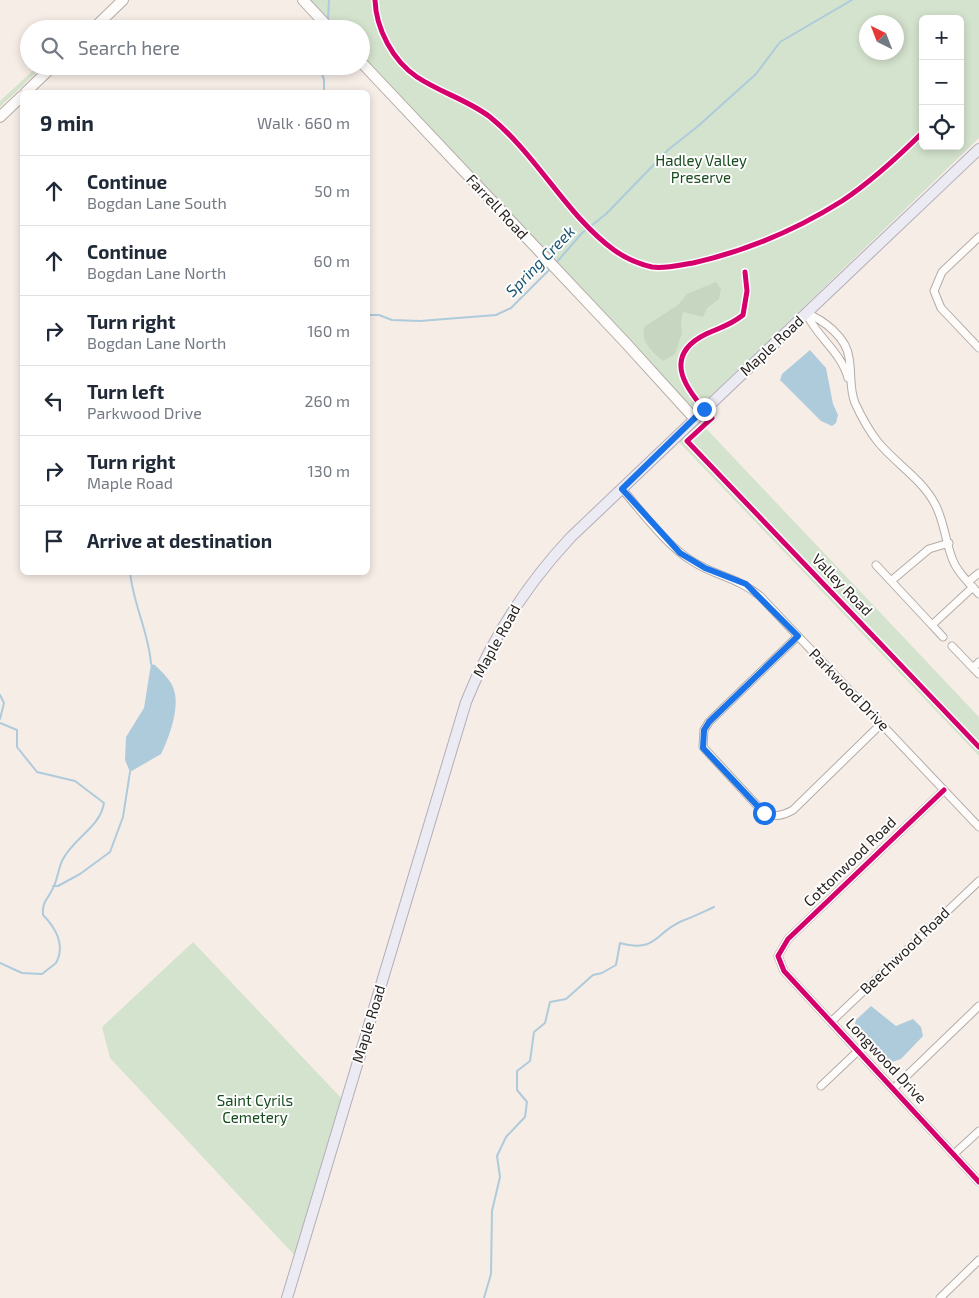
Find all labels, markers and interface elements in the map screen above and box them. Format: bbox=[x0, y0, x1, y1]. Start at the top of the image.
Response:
north arrow bbox=[859, 15, 904, 60]
map controls bbox=[919, 15, 964, 150]
button: + bbox=[919, 15, 964, 60]
search box bbox=[20, 20, 370, 75]
icon: search bbox=[38, 34, 66, 62]
text: Search here bbox=[78, 36, 180, 59]
button: − bbox=[919, 60, 964, 105]
button: locate bbox=[919, 105, 964, 150]
text: 9 min bbox=[40, 110, 94, 135]
text: Walk · 660 m bbox=[257, 113, 350, 132]
park label: Hadley Valley Preserve bbox=[655, 151, 747, 186]
text: Continue bbox=[87, 170, 167, 193]
street label: Farrell Road bbox=[463, 170, 532, 243]
icon: ahead bbox=[40, 177, 68, 205]
text: 50 m bbox=[314, 181, 350, 200]
text: Bogdan Lane South bbox=[87, 193, 227, 212]
water label: Spring Creek bbox=[501, 221, 578, 300]
text: Continue bbox=[87, 240, 167, 263]
icon: ahead bbox=[40, 247, 68, 275]
text: 60 m bbox=[314, 251, 350, 270]
text: Bogdan Lane North bbox=[87, 263, 226, 282]
text: Turn right bbox=[87, 310, 175, 333]
street label: Maple Road bbox=[736, 311, 807, 379]
icon: right bbox=[40, 317, 68, 345]
text: 160 m bbox=[307, 321, 350, 340]
text: Bogdan Lane North bbox=[87, 333, 226, 352]
text: Turn left bbox=[87, 380, 164, 403]
icon: left bbox=[40, 387, 68, 415]
text: 260 m bbox=[305, 391, 350, 410]
route end bbox=[693, 398, 716, 421]
text: Parkwood Drive bbox=[87, 403, 202, 422]
text: Turn right bbox=[87, 450, 175, 473]
icon: right bbox=[40, 457, 68, 485]
text: 130 m bbox=[308, 461, 350, 480]
text: Maple Road bbox=[87, 473, 173, 492]
icon: arrive bbox=[40, 527, 68, 555]
text: Arrive at destination bbox=[87, 529, 272, 552]
street label: Valley Road bbox=[809, 550, 877, 619]
street label: Maple Road bbox=[469, 601, 524, 680]
street label: Parkwood Drive bbox=[806, 644, 894, 734]
route start bbox=[753, 802, 776, 825]
street label: Cottonwood Road bbox=[799, 813, 899, 910]
street label: Beechwood Road bbox=[856, 903, 953, 998]
street label: Maple Road bbox=[348, 983, 388, 1065]
street label: Longwood Drive bbox=[843, 1014, 931, 1107]
park label: Saint Cyrils Cemetery bbox=[217, 1091, 293, 1126]

